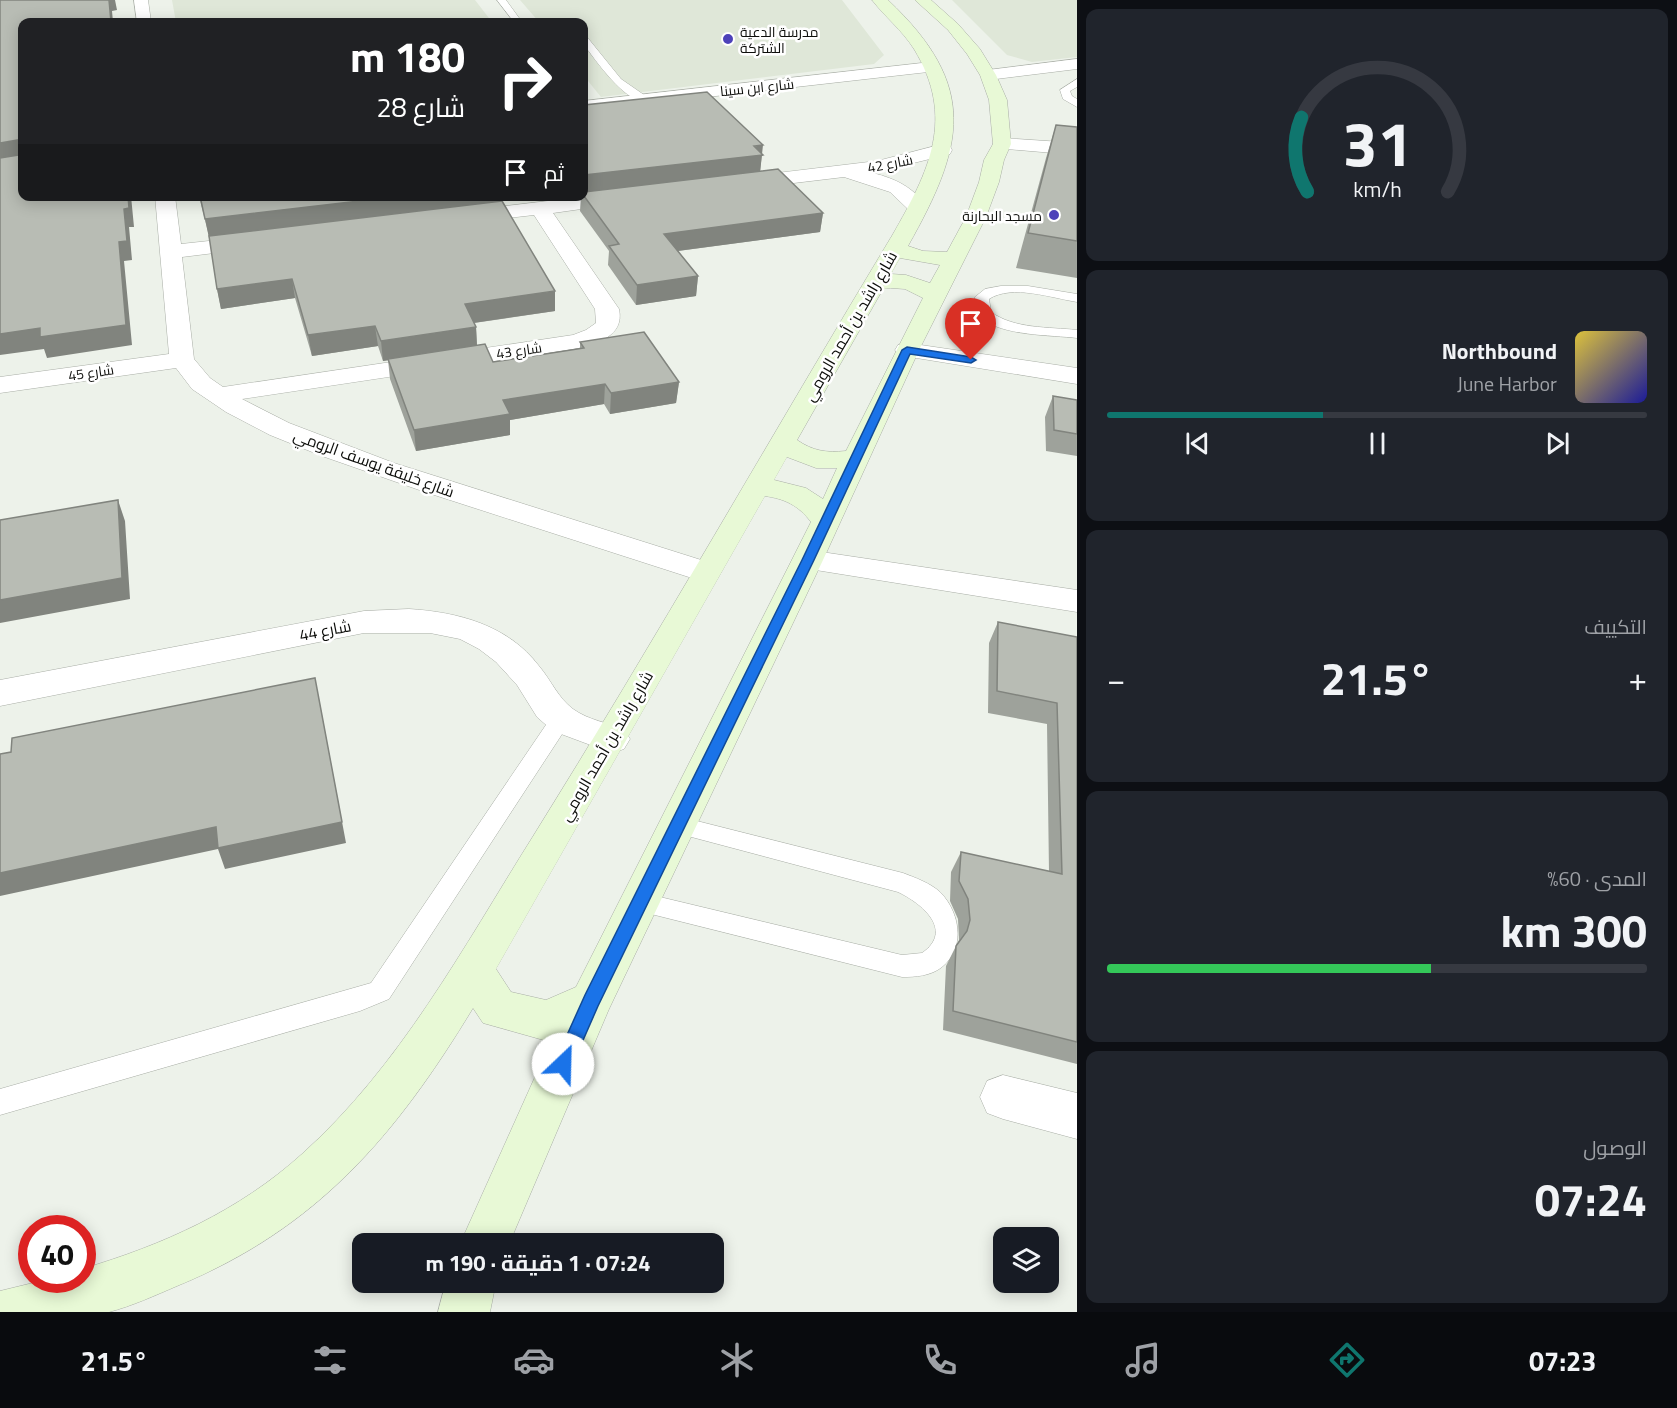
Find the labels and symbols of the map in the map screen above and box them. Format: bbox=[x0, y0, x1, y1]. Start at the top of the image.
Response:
place label: مدرسة الدعية الشتركة bbox=[740, 21, 819, 58]
marker: مدرسة الدعية الشتركة bbox=[721, 32, 735, 46]
street label: شارع ابن سينا bbox=[719, 73, 795, 101]
street label: شارع 42 bbox=[865, 148, 915, 178]
place label: مسجد البحارنة bbox=[962, 205, 1042, 226]
marker: مسجد البحارنة bbox=[1047, 208, 1061, 222]
street label: شارع راشد بن أحمد الرومي bbox=[797, 246, 905, 407]
pin bbox=[945, 298, 996, 360]
street label: شارع 43 bbox=[495, 336, 543, 364]
street label: شارع 45 bbox=[67, 358, 115, 386]
street label: شارع خليفة يوسف الرومي bbox=[289, 423, 458, 505]
street label: شارع 44 bbox=[297, 613, 353, 647]
street label: شارع راشد بن أحمد الرومي bbox=[553, 666, 661, 827]
position arrow bbox=[531, 1032, 595, 1096]
speed limit sign: 40 bbox=[18, 1215, 96, 1293]

